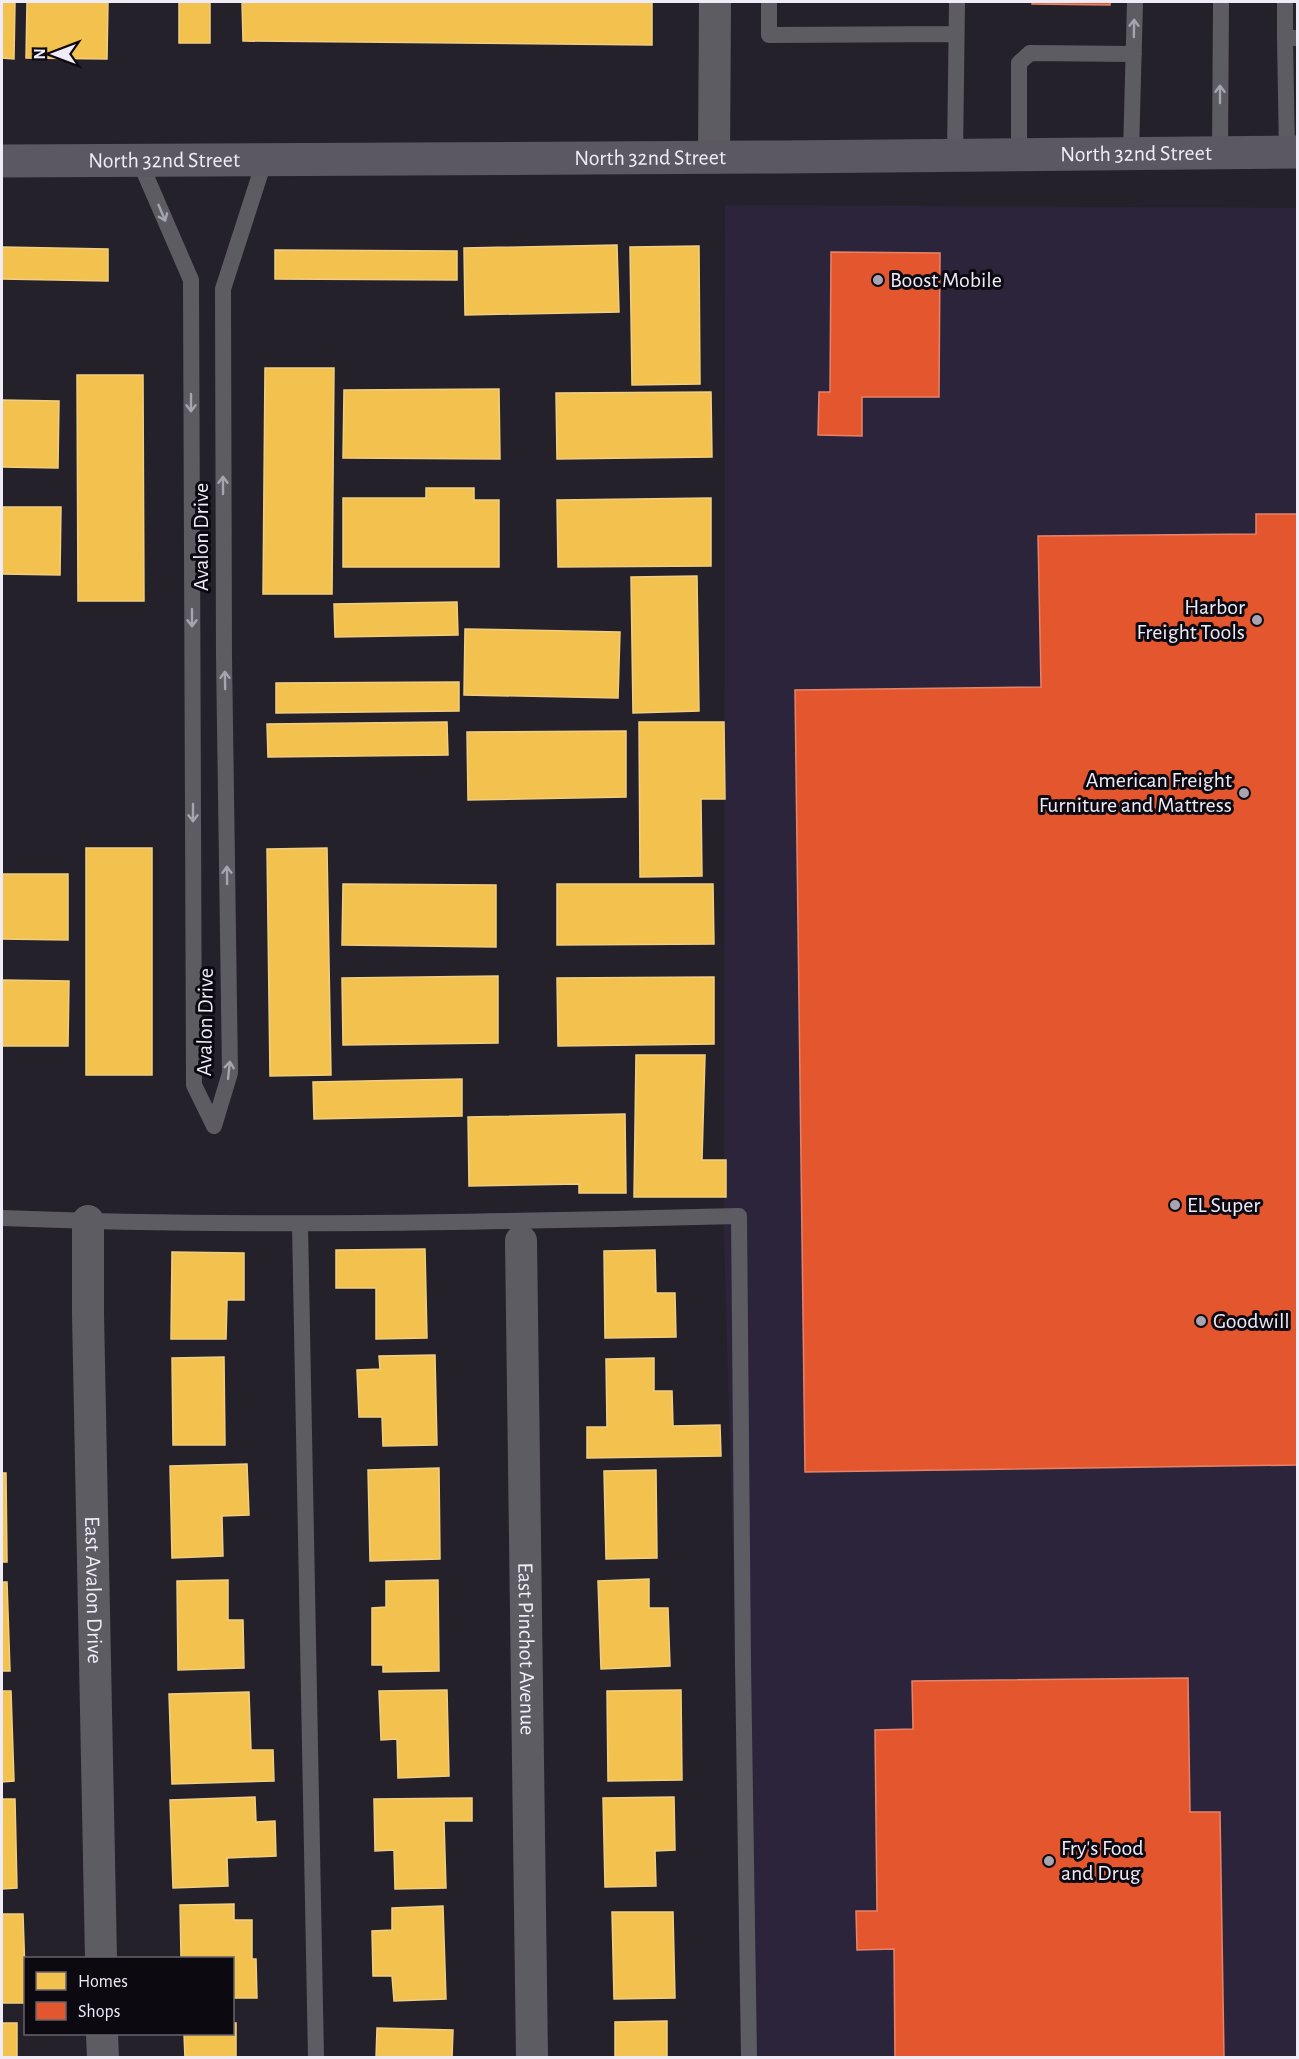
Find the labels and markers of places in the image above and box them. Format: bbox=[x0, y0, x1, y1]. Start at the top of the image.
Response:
place label: Boost Mobile bbox=[890, 269, 1002, 291]
marker: Boost Mobile bbox=[871, 273, 885, 287]
place label: Harbor Freight Tools bbox=[1136, 596, 1245, 643]
marker: Harbor Freight Tools bbox=[1250, 613, 1264, 627]
place label: American Freight Furniture and Mattress bbox=[1039, 769, 1232, 816]
marker: American Freight Furniture and Mattress bbox=[1237, 786, 1251, 800]
place label: EL Super bbox=[1187, 1194, 1260, 1216]
marker: EL Super bbox=[1168, 1198, 1182, 1212]
place label: Goodwill bbox=[1213, 1310, 1290, 1332]
marker: Goodwill bbox=[1194, 1314, 1208, 1328]
place label: Fry's Food and Drug bbox=[1061, 1837, 1144, 1884]
marker: Fry's Food and Drug bbox=[1042, 1854, 1056, 1868]

